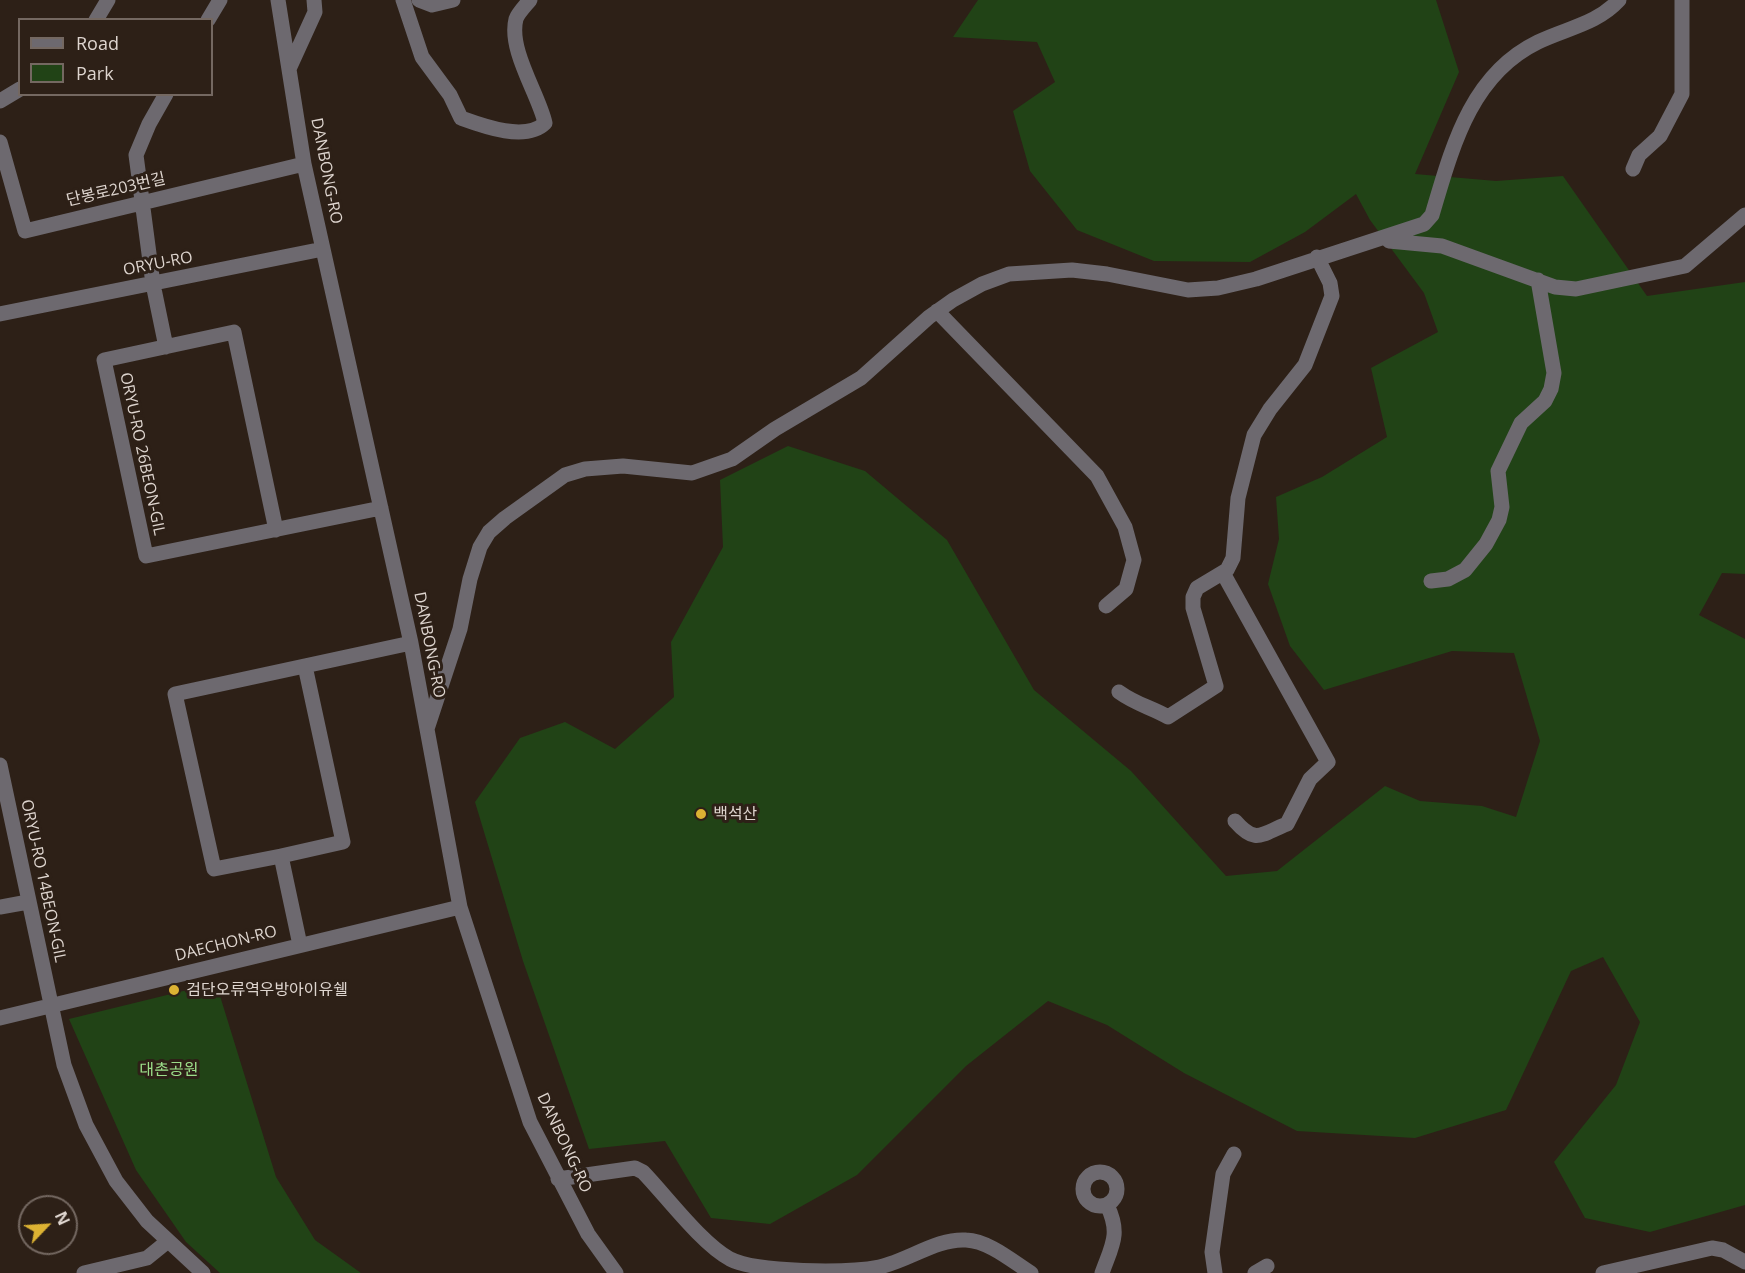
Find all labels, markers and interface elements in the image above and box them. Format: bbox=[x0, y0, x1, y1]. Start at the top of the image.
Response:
legend bbox=[18, 18, 213, 96]
text: Road bbox=[76, 31, 119, 55]
text: Park bbox=[76, 61, 114, 85]
street label: DANBONG-RO bbox=[306, 116, 346, 226]
street label: 단봉로203번길 bbox=[65, 169, 167, 211]
street label: ORYU-RO bbox=[122, 248, 194, 280]
street label: ORYU-RO 26BEON-GIL bbox=[115, 371, 169, 537]
street label: DANBONG-RO bbox=[409, 590, 449, 700]
street label: ORYU-RO 14BEON-GIL bbox=[16, 798, 70, 964]
place label: 백석산 bbox=[713, 804, 757, 824]
marker: 백석산 bbox=[694, 807, 708, 821]
street label: DAECHON-RO bbox=[173, 922, 279, 966]
place label: 검단오류역우방아이유쉘 bbox=[186, 980, 348, 1000]
marker: 검단오류역우방아이유쉘 bbox=[167, 983, 181, 997]
park label: 대촌공원 bbox=[140, 1060, 198, 1080]
street label: DANBONG-RO bbox=[533, 1090, 595, 1196]
north arrow bbox=[18, 1195, 78, 1255]
text: N bbox=[50, 1208, 75, 1229]

